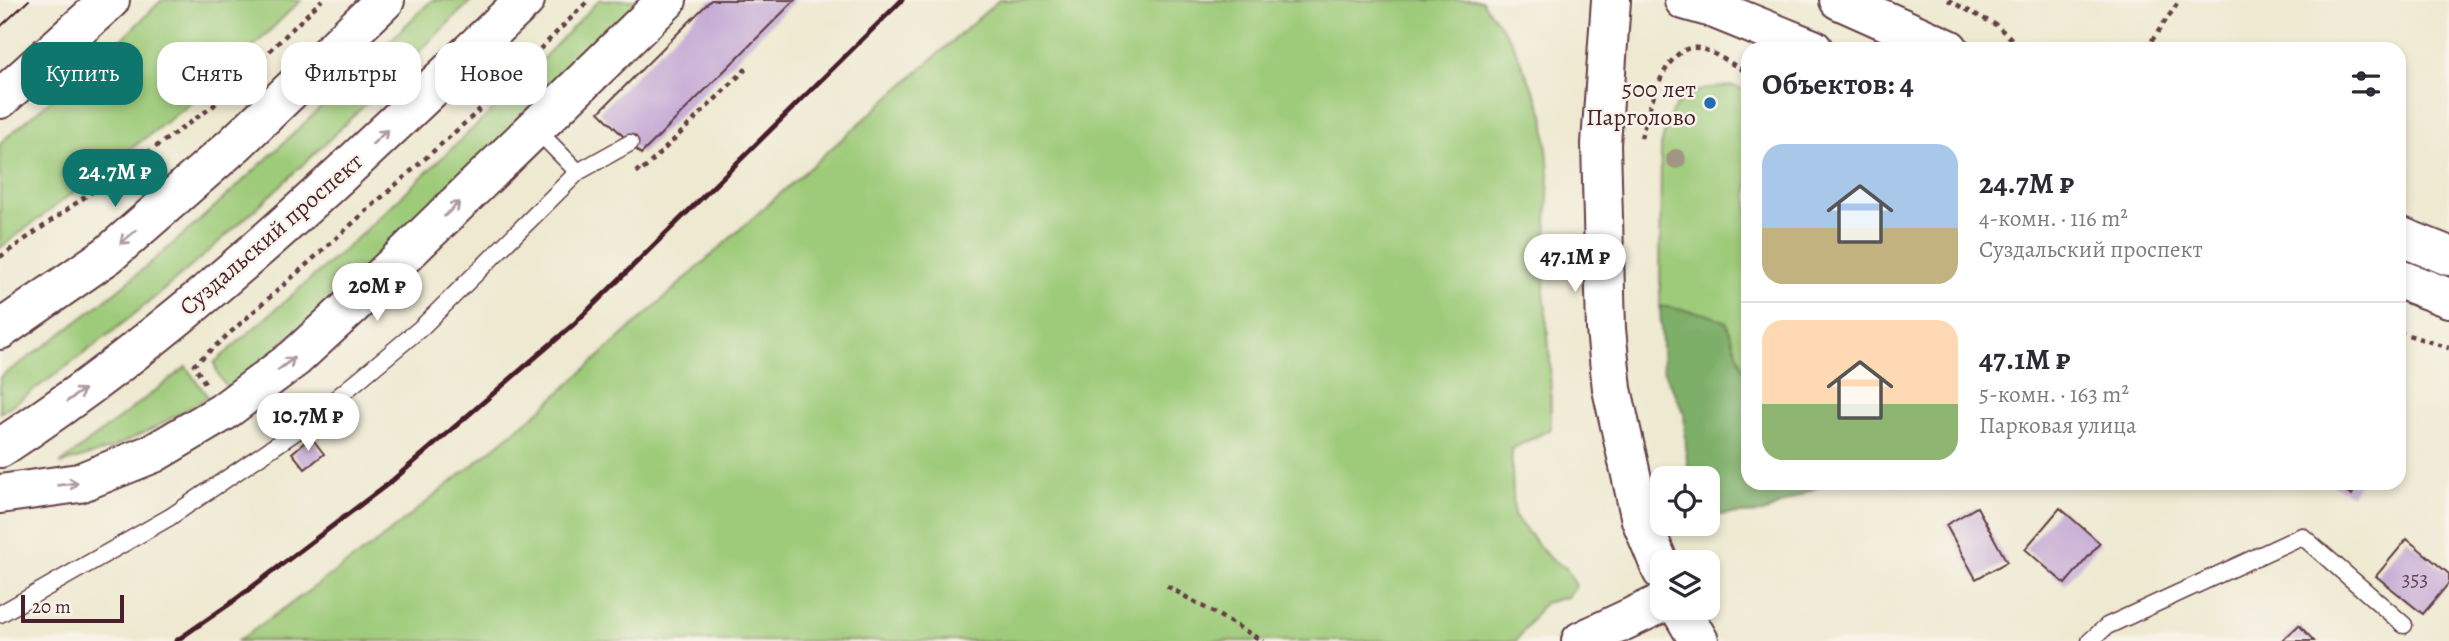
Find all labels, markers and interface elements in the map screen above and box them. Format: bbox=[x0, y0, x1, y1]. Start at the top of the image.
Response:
chip: Купить bbox=[21, 42, 143, 105]
chip: Снять bbox=[157, 42, 267, 105]
chip: Фильтры bbox=[281, 42, 421, 105]
chip: Новое bbox=[435, 42, 547, 105]
text: Объектов: 4 bbox=[1762, 64, 1914, 104]
icon: filters bbox=[2347, 65, 2385, 103]
place label: 500 лет Парголово bbox=[1586, 73, 1696, 133]
marker: 500 лет Парголово bbox=[1702, 95, 1718, 111]
one-way arrow bbox=[371, 129, 388, 146]
street label: Суздальский проспект bbox=[172, 145, 370, 323]
pin: 24.7M ₽ bbox=[50, 150, 180, 209]
text: 24.7M ₽ bbox=[78, 156, 152, 187]
text: 24.7M ₽ bbox=[1979, 163, 2074, 203]
icon: home bbox=[1818, 172, 1902, 256]
one-way arrow bbox=[443, 200, 460, 217]
text: 4-комн. · 116 m² bbox=[1979, 203, 2128, 234]
one-way arrow bbox=[119, 229, 137, 245]
pin: 47.1M ₽ bbox=[1510, 234, 1640, 294]
text: Суздальский проспект bbox=[1979, 234, 2203, 265]
text: 47.1M ₽ bbox=[1540, 241, 1610, 272]
pin: 20M ₽ bbox=[328, 264, 426, 323]
text: 20M ₽ bbox=[348, 270, 406, 301]
text: 47.1M ₽ bbox=[1979, 339, 2071, 379]
icon: home bbox=[1818, 348, 1902, 432]
one-way arrow bbox=[277, 357, 296, 372]
text: 5-комн. · 163 m² bbox=[1979, 379, 2129, 410]
one-way arrow bbox=[66, 388, 85, 403]
pin: 10.7M ₽ bbox=[243, 393, 373, 453]
text: 10.7M ₽ bbox=[273, 400, 343, 431]
text: Парковая улица bbox=[1979, 410, 2137, 441]
map controls bbox=[1650, 466, 1720, 620]
button: locate bbox=[1650, 466, 1720, 536]
one-way arrow bbox=[56, 478, 78, 491]
button: layers bbox=[1650, 550, 1720, 620]
house number: 353 bbox=[2402, 565, 2428, 593]
scale bar bbox=[21, 592, 124, 624]
text: 20 m bbox=[32, 594, 71, 620]

